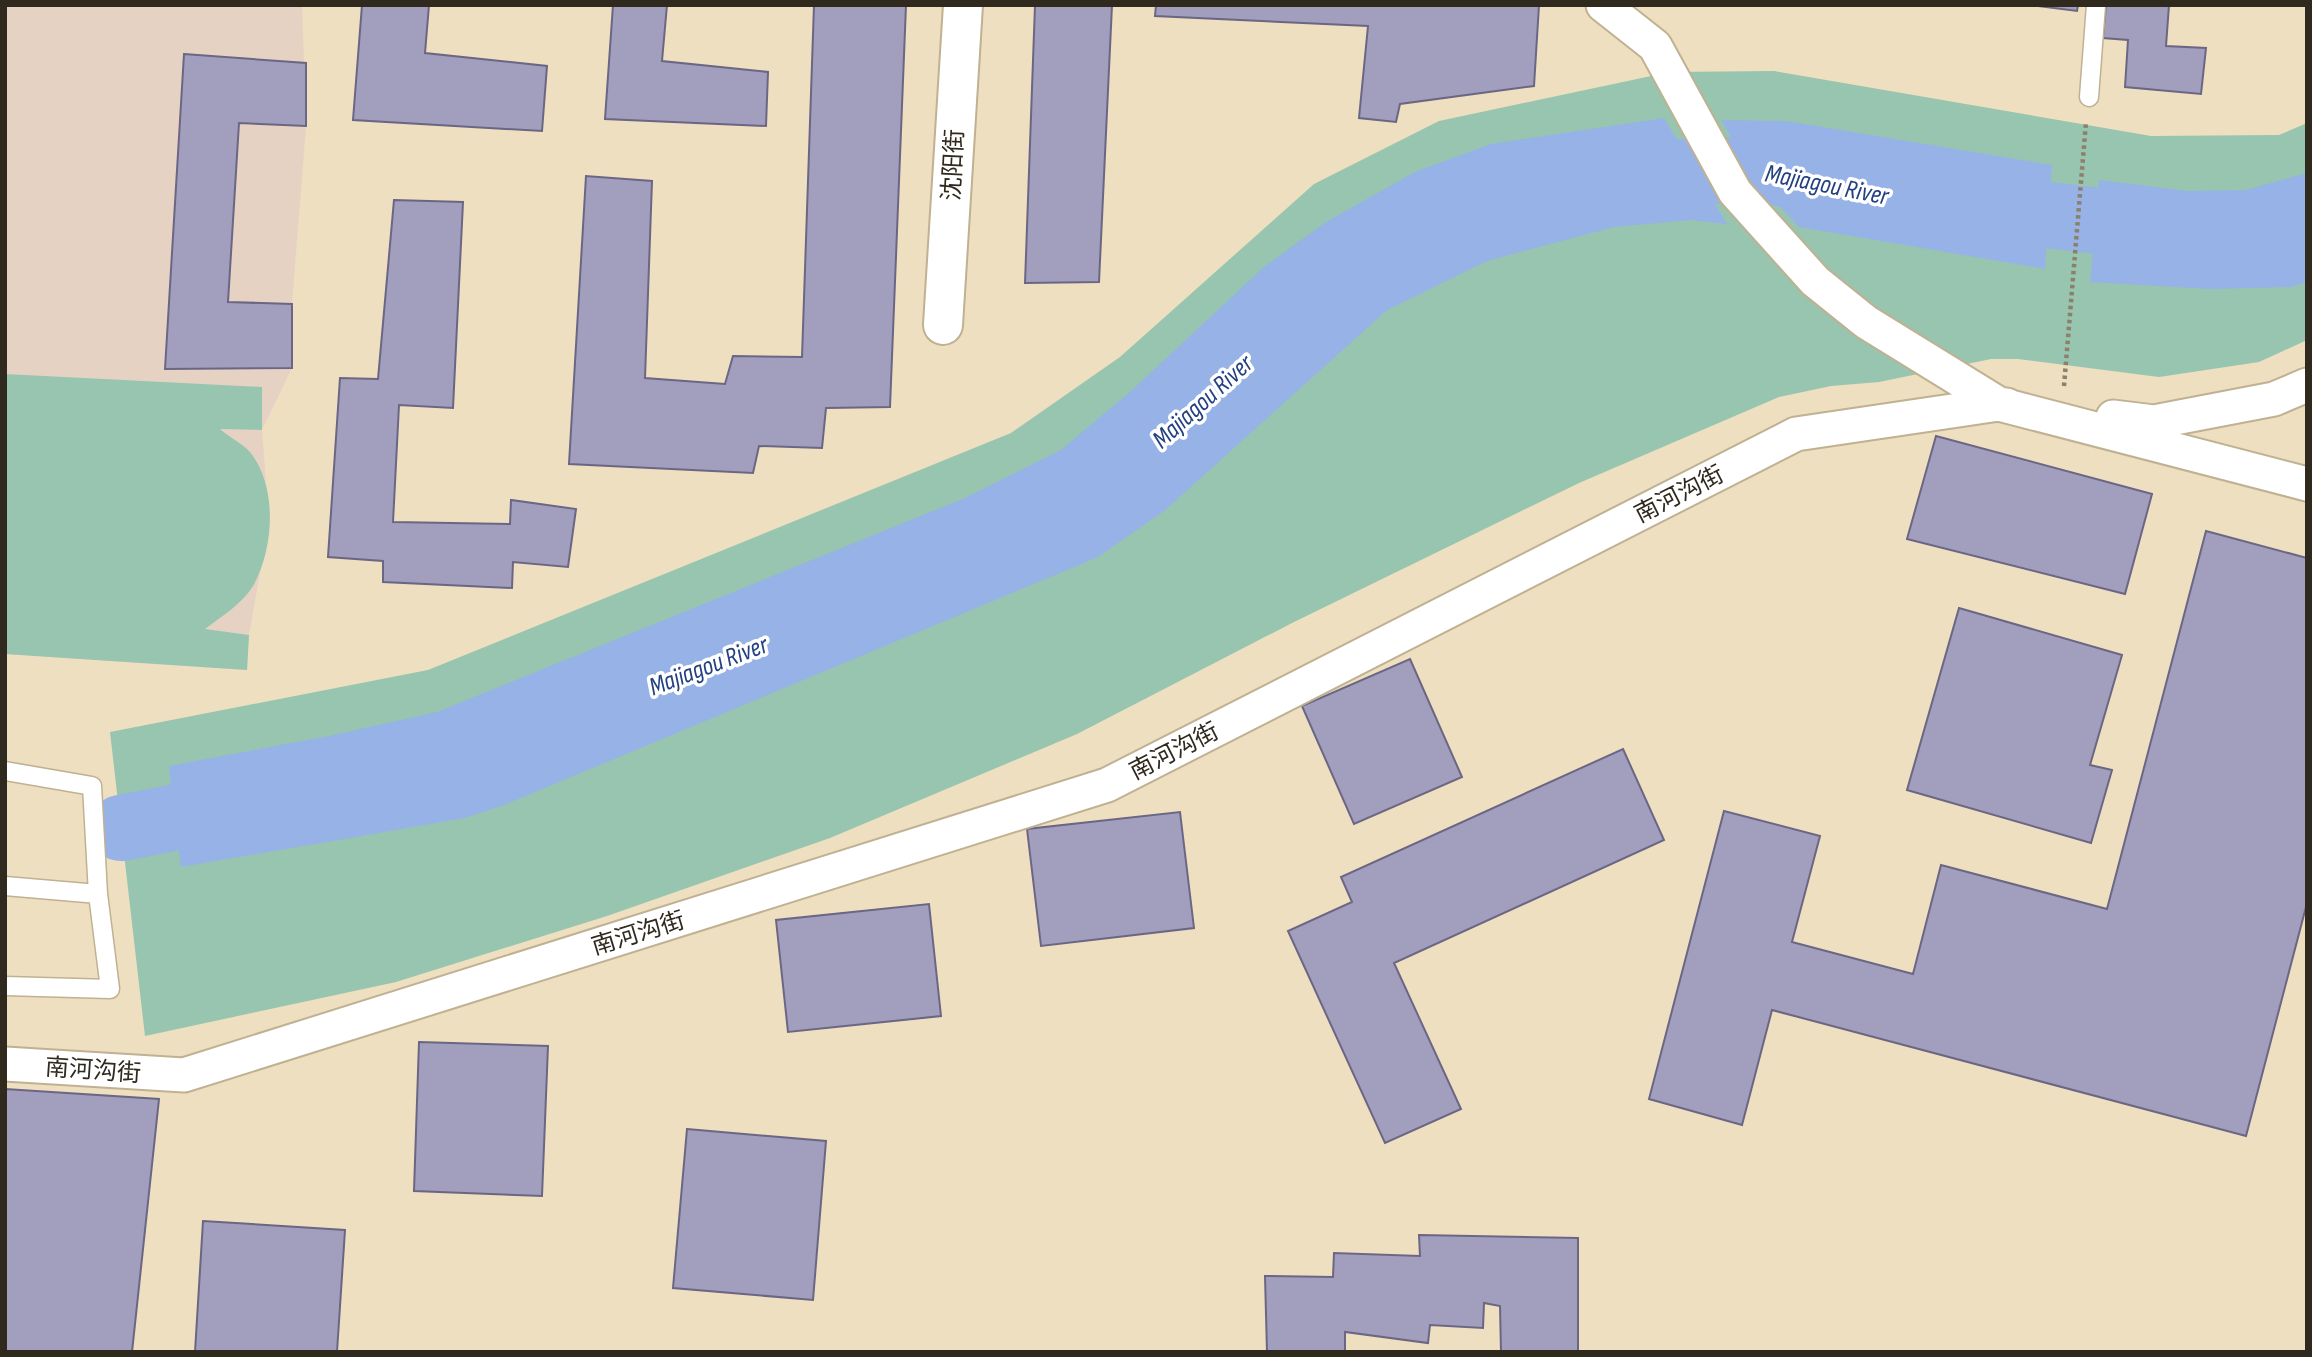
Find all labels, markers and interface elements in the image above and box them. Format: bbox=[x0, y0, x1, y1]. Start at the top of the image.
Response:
street label: 沈阳街 bbox=[937, 128, 970, 202]
water label: Majiagou River bbox=[1762, 158, 1893, 213]
water label: Majiagou River bbox=[1146, 348, 1261, 455]
street label: 南河沟街 bbox=[1630, 460, 1729, 529]
water label: Majiagou River bbox=[645, 629, 774, 703]
street label: 南河沟街 bbox=[1125, 717, 1224, 786]
street label: 南河沟街 bbox=[588, 906, 688, 961]
street label: 南河沟街 bbox=[44, 1053, 142, 1088]

